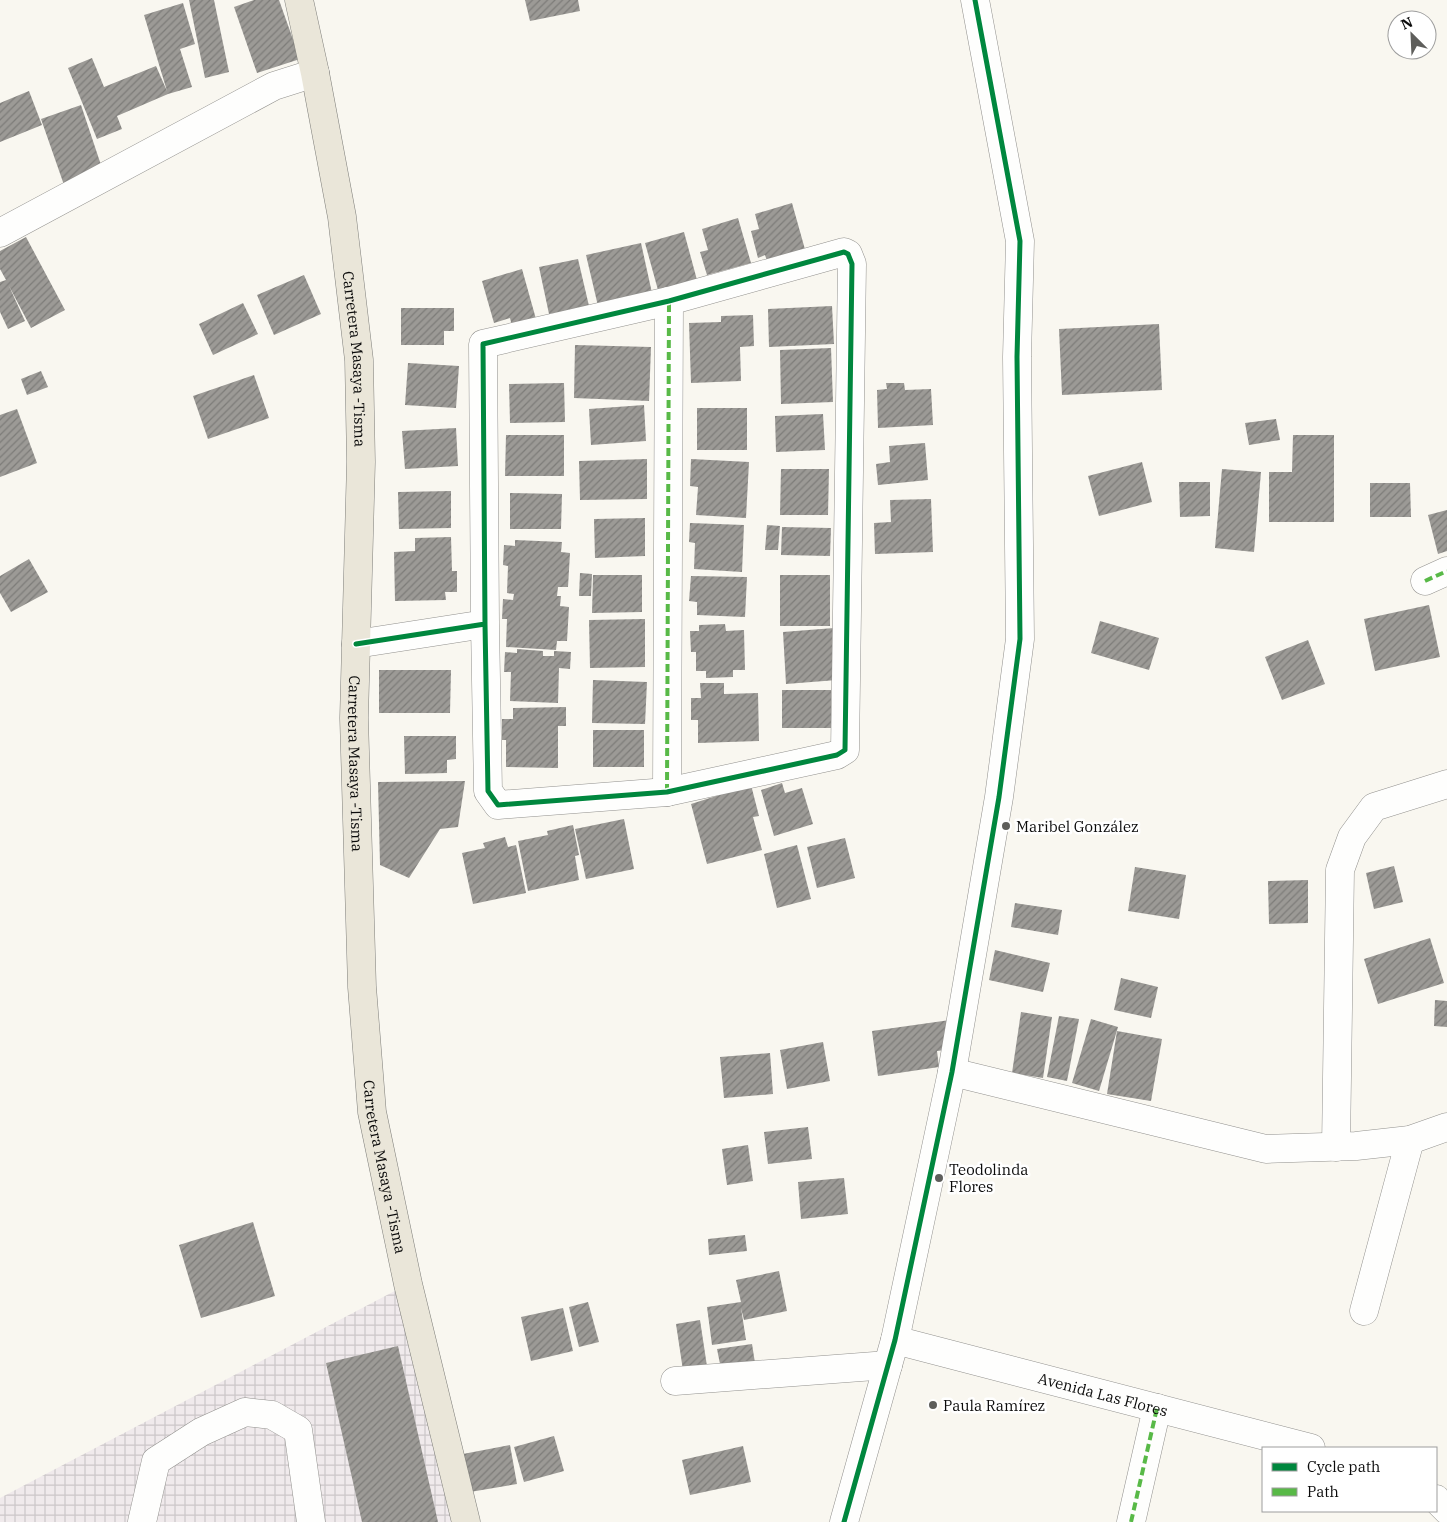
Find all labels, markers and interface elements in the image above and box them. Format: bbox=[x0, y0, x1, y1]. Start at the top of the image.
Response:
north arrow bbox=[1387, 10, 1437, 60]
text: N bbox=[1398, 13, 1415, 34]
street label: Carretera Masaya -Tisma bbox=[339, 270, 370, 447]
street label: Carretera Masaya -Tisma bbox=[344, 675, 367, 852]
place label: Maribel González bbox=[1016, 817, 1139, 836]
marker: Maribel González bbox=[1000, 820, 1012, 832]
street label: Carretera Masaya -Tisma bbox=[360, 1079, 411, 1255]
place label: Teodolinda Flores bbox=[949, 1160, 1028, 1196]
marker: Teodolinda Flores bbox=[933, 1172, 945, 1184]
street label: Avenida Las Flores bbox=[1036, 1368, 1170, 1420]
place label: Paula Ramírez bbox=[943, 1396, 1045, 1415]
marker: Paula Ramírez bbox=[927, 1399, 939, 1411]
legend bbox=[1262, 1447, 1437, 1512]
text: Cycle path bbox=[1307, 1457, 1380, 1476]
text: Path bbox=[1307, 1482, 1339, 1501]

